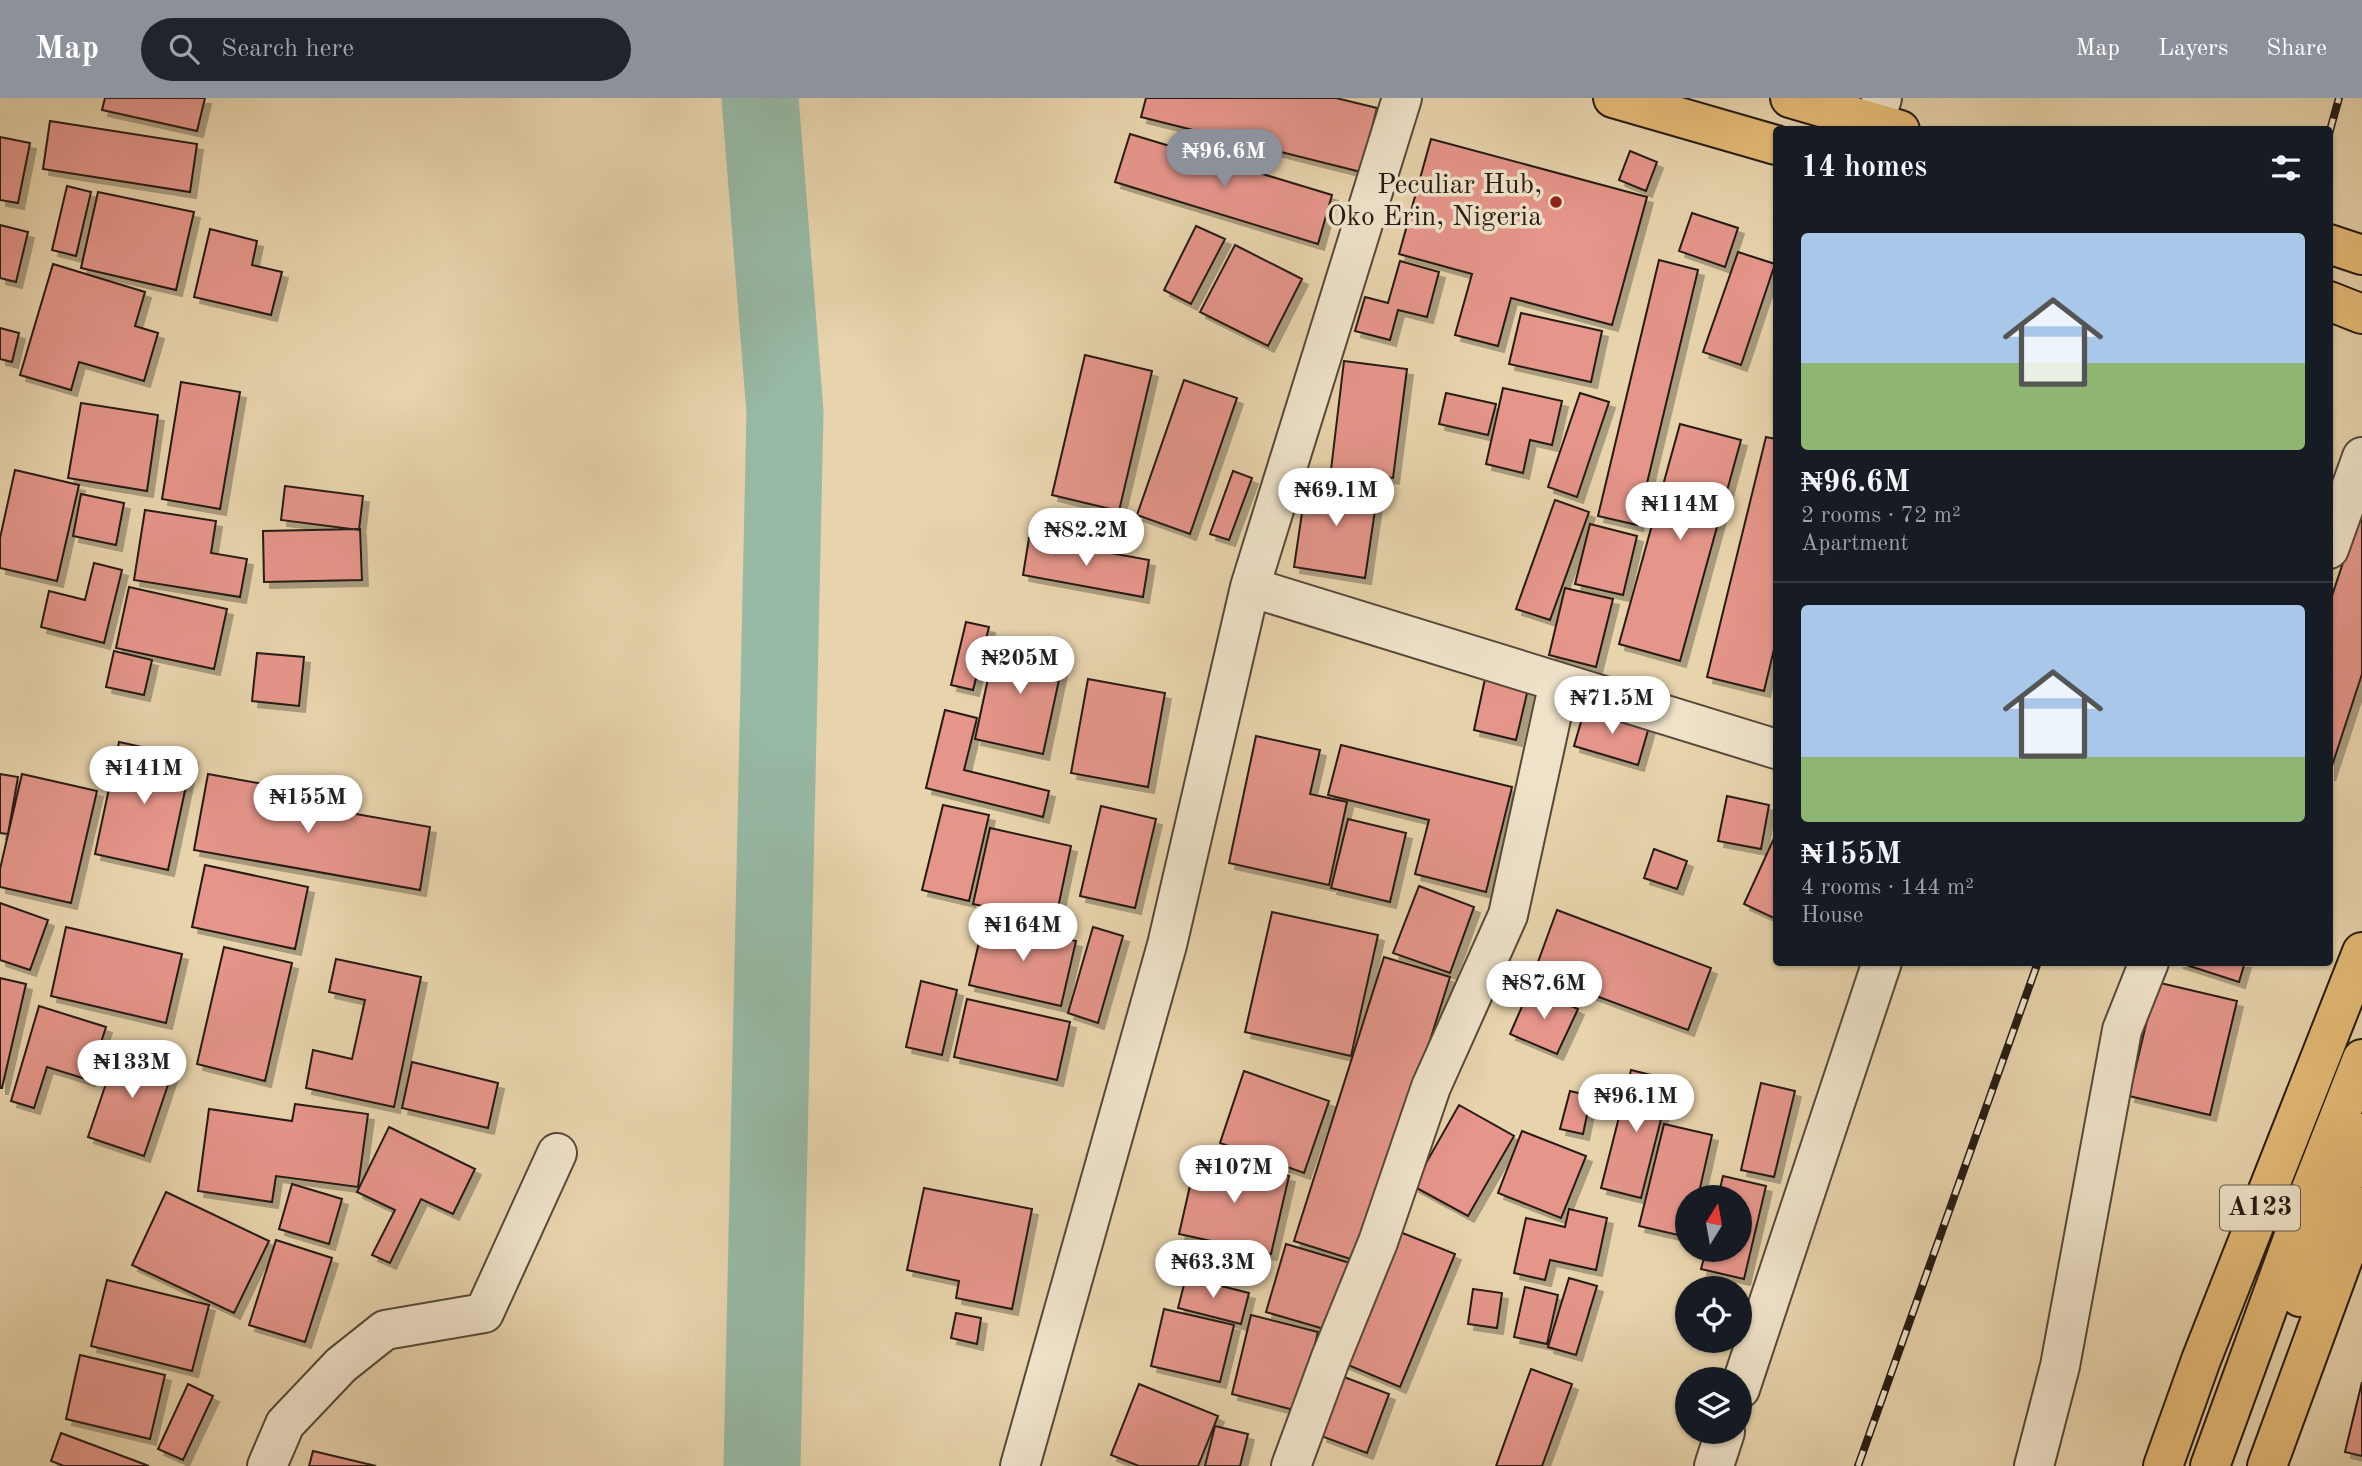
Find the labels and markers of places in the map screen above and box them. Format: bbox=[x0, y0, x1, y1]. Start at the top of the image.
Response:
pin: ₦96.6M bbox=[1167, 130, 1281, 189]
place label: Peculiar Hub, Oko Erin, Nigeria bbox=[1327, 172, 1542, 232]
marker: Peculiar Hub, Oko Erin, Nigeria bbox=[1548, 194, 1564, 210]
pin: ₦69.1M bbox=[1279, 468, 1393, 528]
pin: ₦114M bbox=[1631, 482, 1729, 542]
pin: ₦82.2M bbox=[1029, 508, 1143, 568]
pin: ₦205M bbox=[971, 636, 1069, 696]
pin: ₦71.5M bbox=[1555, 676, 1669, 736]
pin: ₦141M bbox=[95, 746, 193, 806]
pin: ₦155M bbox=[259, 776, 357, 835]
pin: ₦164M bbox=[974, 904, 1072, 963]
pin: ₦87.6M bbox=[1487, 962, 1601, 1021]
pin: ₦133M bbox=[83, 1040, 181, 1100]
pin: ₦96.1M bbox=[1579, 1074, 1693, 1134]
pin: ₦107M bbox=[1185, 1146, 1283, 1205]
pin: ₦63.3M bbox=[1156, 1240, 1270, 1300]

